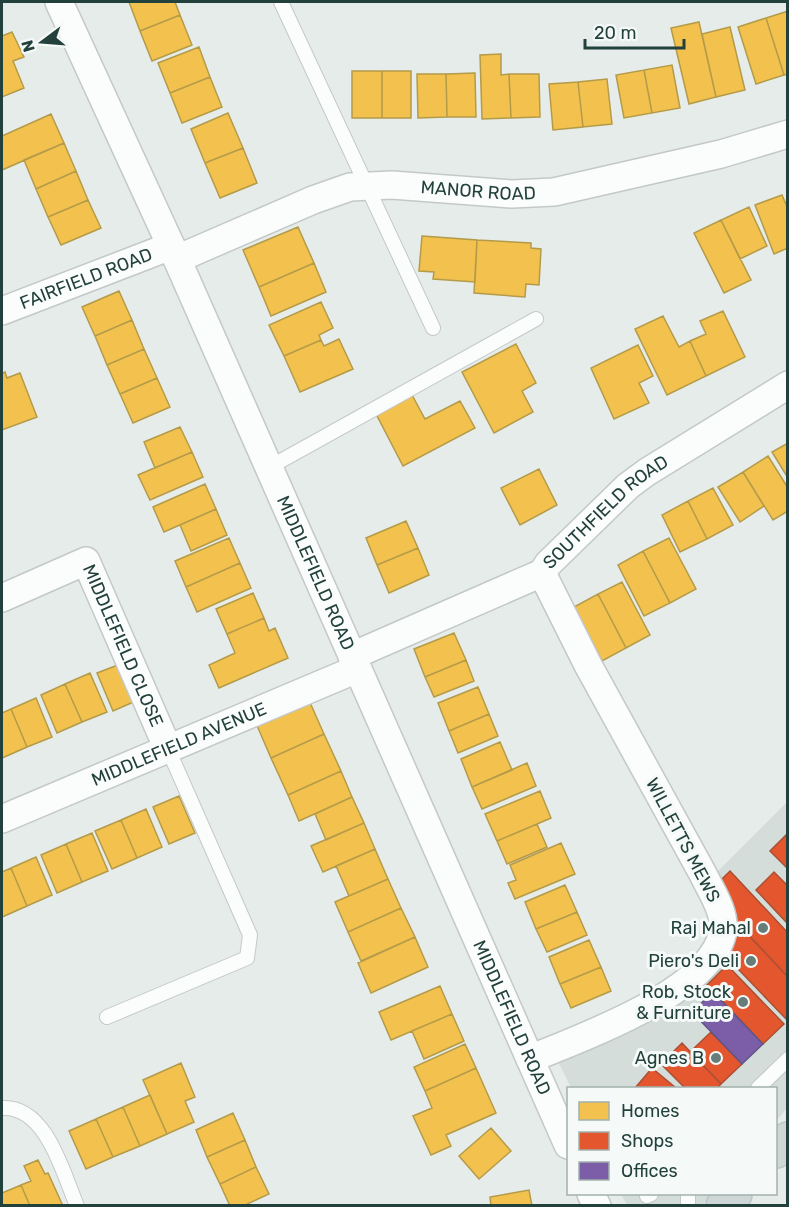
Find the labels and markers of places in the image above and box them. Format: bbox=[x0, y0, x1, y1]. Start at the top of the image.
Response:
place label: Raj Mahal bbox=[671, 917, 751, 939]
marker: Raj Mahal bbox=[756, 921, 770, 935]
place label: Piero's Deli bbox=[648, 950, 739, 972]
marker: Piero's Deli bbox=[744, 954, 758, 968]
place label: Rob, Stock & Furniture bbox=[636, 981, 732, 1024]
marker: Rob, Stock & Furniture bbox=[736, 995, 750, 1009]
place label: Agnes B bbox=[635, 1047, 704, 1069]
marker: Agnes B bbox=[709, 1051, 723, 1065]

